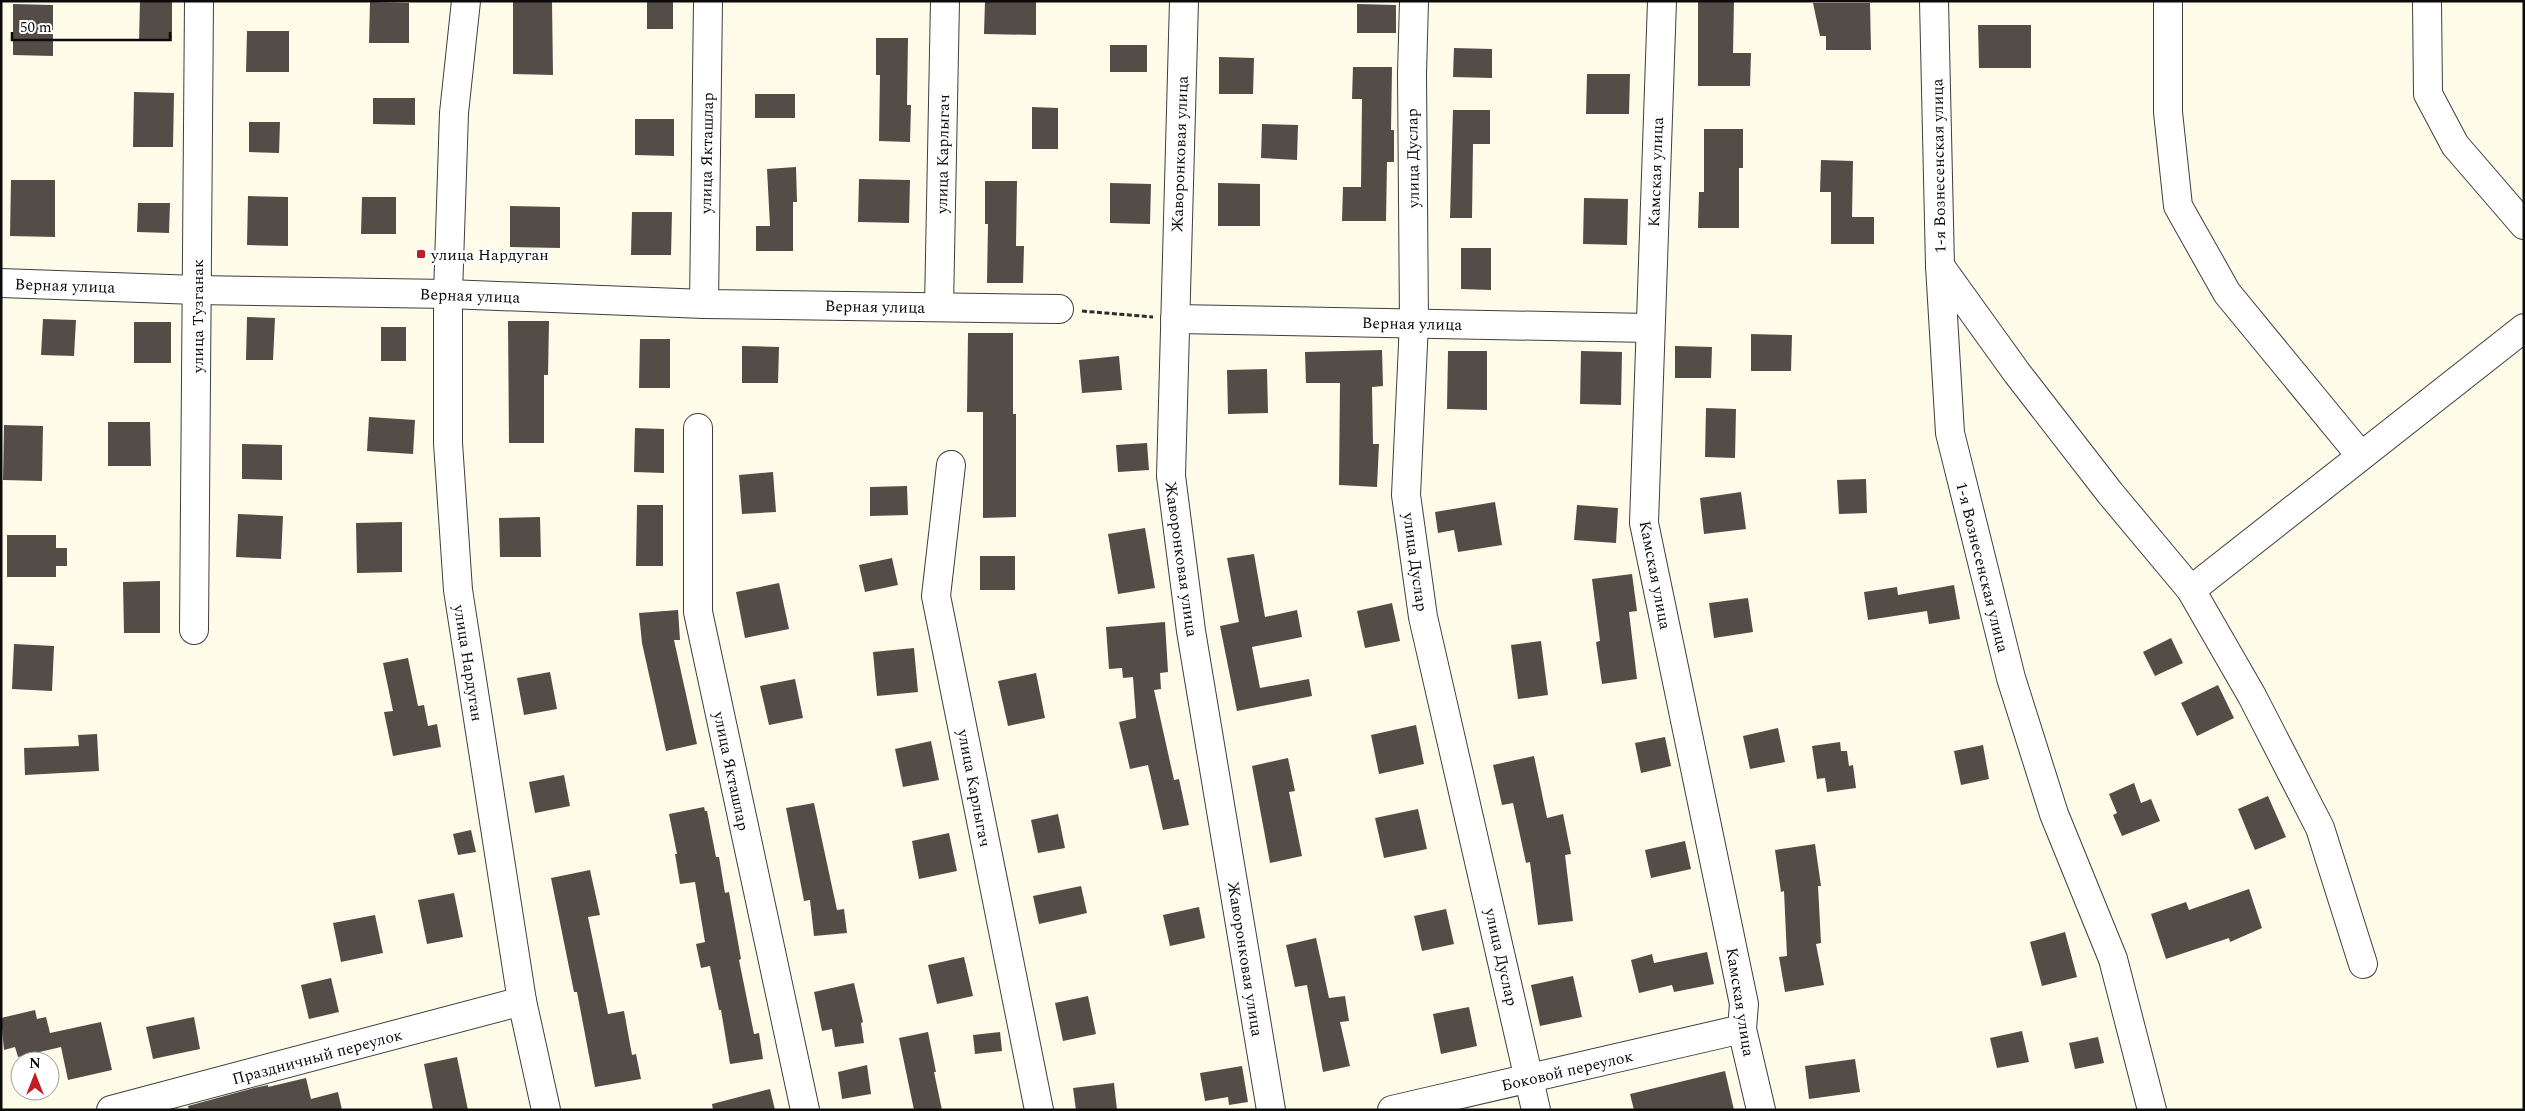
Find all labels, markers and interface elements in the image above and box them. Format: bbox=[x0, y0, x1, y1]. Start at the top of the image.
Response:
scale bar bbox=[12, 10, 170, 42]
text: 50 m bbox=[20, 16, 52, 39]
street label: Жаворонковая улица bbox=[1165, 75, 1195, 233]
street label: 1-я Вознесенская улица bbox=[1925, 78, 1953, 254]
street label: улица Якташлар bbox=[694, 92, 720, 215]
street label: улица Карлыгач bbox=[930, 94, 956, 215]
street label: улица Дуслар bbox=[1400, 108, 1426, 209]
street label: Камская улица bbox=[1642, 116, 1670, 227]
place label: улица Нардуган bbox=[430, 243, 549, 267]
marker: улица Нардуган bbox=[415, 248, 427, 260]
street label: улица Тузганак bbox=[186, 259, 210, 374]
street label: Верная улица bbox=[14, 272, 116, 300]
street label: Верная улица bbox=[419, 282, 521, 310]
street label: Верная улица bbox=[825, 294, 926, 320]
street label: Верная улица bbox=[1362, 311, 1463, 337]
street label: 1-я Вознесенская улица bbox=[1949, 479, 2015, 655]
street label: Жаворонковая улица bbox=[1158, 480, 1204, 639]
street label: улица Дуслар bbox=[1396, 510, 1434, 613]
street label: Камская улица bbox=[1633, 519, 1677, 632]
street label: улица Нардуган bbox=[447, 602, 489, 723]
street label: улица Якташлар bbox=[706, 708, 755, 833]
street label: улица Карлыгач bbox=[951, 726, 997, 849]
street label: Жаворонковая улица bbox=[1221, 880, 1269, 1039]
street label: улица Дуслар bbox=[1478, 905, 1524, 1008]
street label: Камская улица bbox=[1720, 946, 1761, 1059]
street label: Праздничный переулок bbox=[229, 1023, 405, 1091]
street label: Боковой переулок bbox=[1499, 1044, 1636, 1098]
north arrow bbox=[10, 1051, 60, 1101]
text: N bbox=[29, 1053, 41, 1074]

